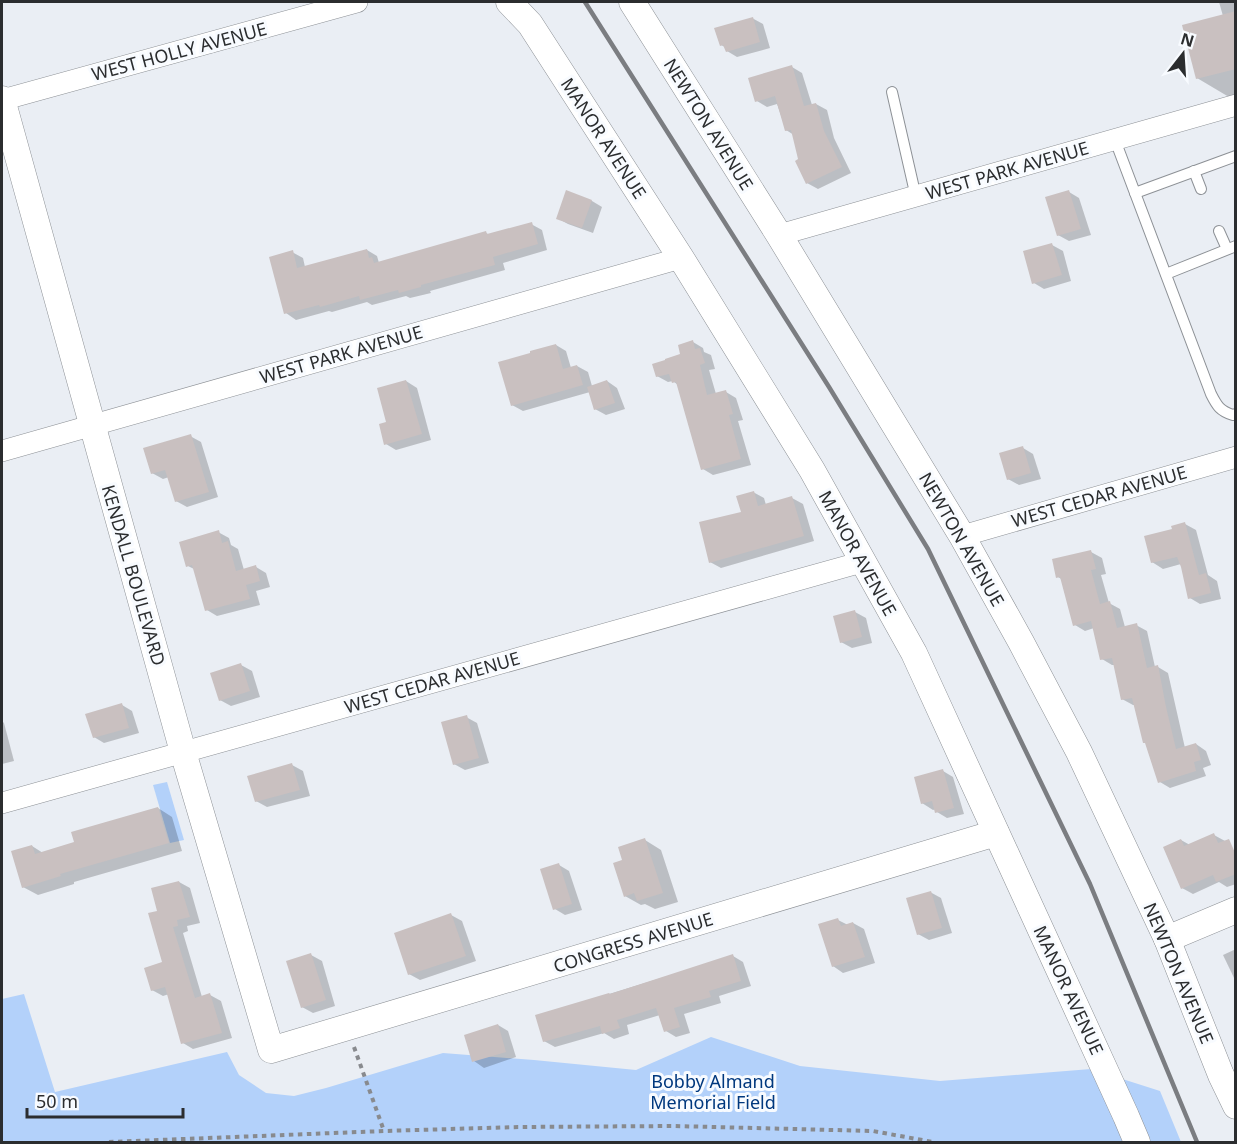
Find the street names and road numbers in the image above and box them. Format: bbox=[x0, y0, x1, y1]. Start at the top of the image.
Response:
street label: WEST HOLLY AVENUE bbox=[89, 16, 269, 86]
street label: NEWTON AVENUE bbox=[659, 54, 759, 194]
street label: MANOR AVENUE bbox=[556, 73, 652, 203]
street label: WEST PARK AVENUE bbox=[923, 135, 1091, 205]
street label: WEST PARK AVENUE bbox=[257, 319, 425, 389]
street label: WEST CEDAR AVENUE bbox=[1009, 459, 1189, 533]
street label: NEWTON AVENUE bbox=[914, 468, 1010, 610]
street label: KENDALL BOULEVARD bbox=[97, 482, 171, 668]
street label: MANOR AVENUE bbox=[814, 486, 902, 620]
street label: WEST CEDAR AVENUE bbox=[342, 645, 522, 719]
street label: NEWTON AVENUE bbox=[1138, 899, 1220, 1047]
street label: CONGRESS AVENUE bbox=[550, 906, 716, 978]
street label: MANOR AVENUE bbox=[1029, 922, 1109, 1058]

